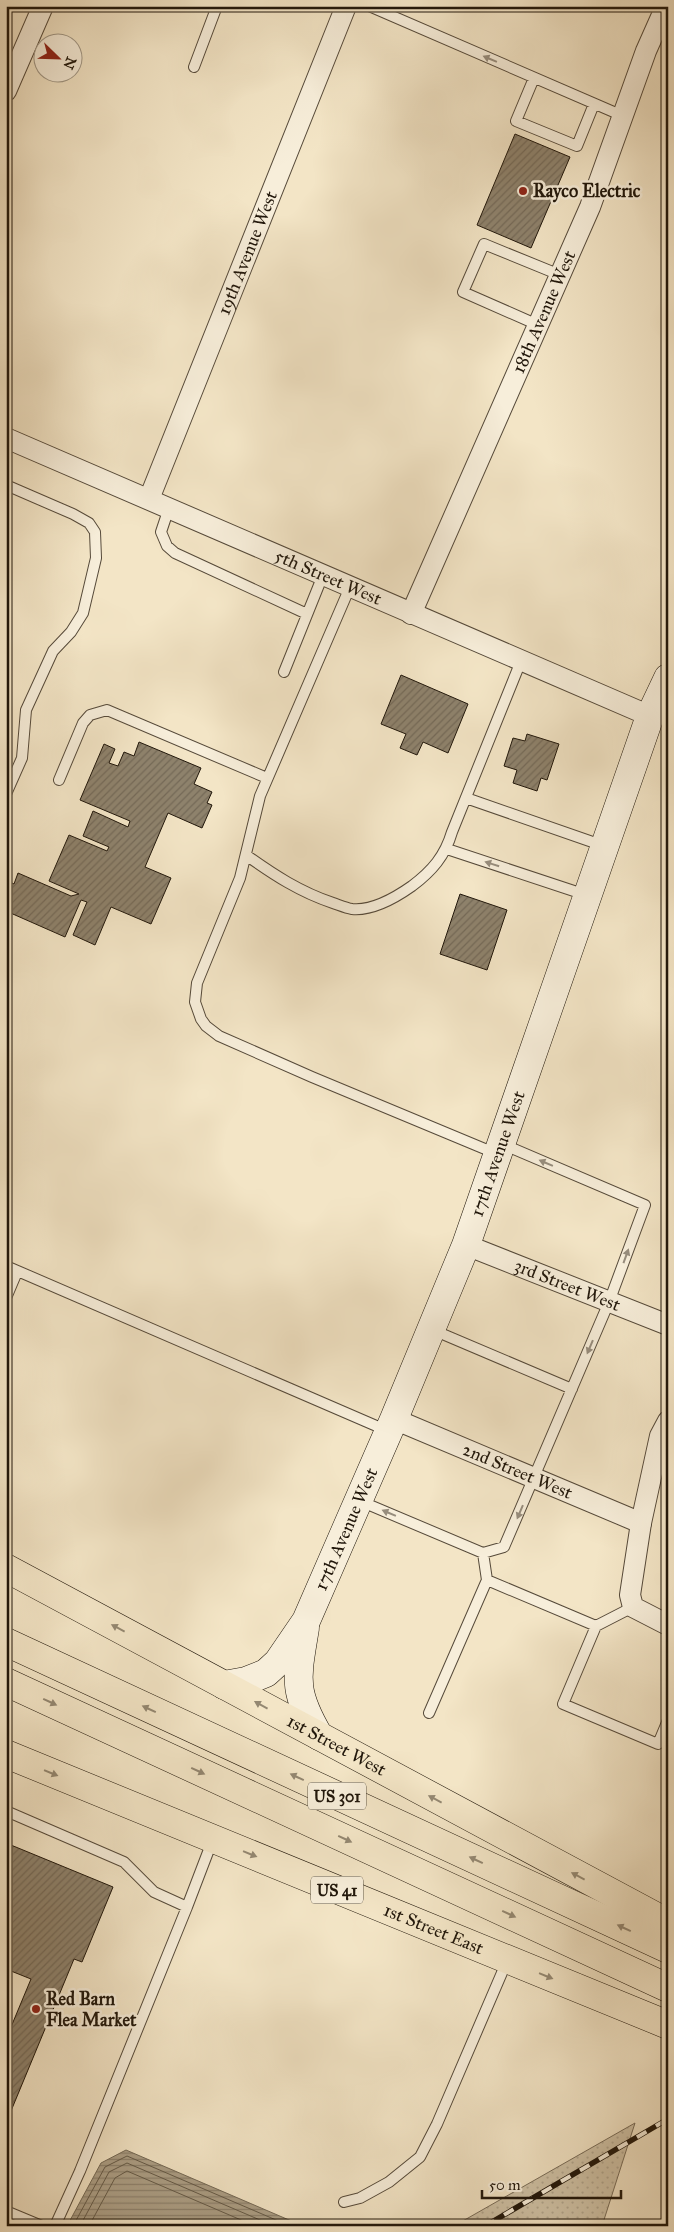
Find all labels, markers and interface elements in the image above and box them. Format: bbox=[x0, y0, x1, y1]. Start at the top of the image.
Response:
north arrow bbox=[32, 32, 82, 82]
text: N bbox=[59, 54, 80, 72]
one-way arrow bbox=[483, 54, 497, 62]
place label: Rayco Electric bbox=[533, 180, 641, 203]
marker: Rayco Electric bbox=[517, 185, 529, 197]
street label: 19th Avenue West bbox=[213, 187, 282, 318]
street label: 18th Avenue West bbox=[507, 247, 581, 377]
street label: 5th Street West bbox=[272, 544, 386, 610]
one-way arrow bbox=[484, 859, 499, 867]
street label: 17th Avenue West bbox=[466, 1087, 530, 1220]
one-way arrow bbox=[538, 1159, 553, 1167]
one-way arrow bbox=[622, 1248, 630, 1263]
street label: 3rd Street West bbox=[511, 1254, 624, 1316]
one-way arrow bbox=[586, 1340, 594, 1354]
street label: 2nd Street West bbox=[459, 1438, 576, 1504]
street label: 17th Avenue West bbox=[310, 1464, 383, 1594]
one-way arrow bbox=[515, 1505, 523, 1519]
one-way arrow bbox=[382, 1509, 396, 1517]
one-way arrow bbox=[110, 1624, 125, 1632]
one-way arrow bbox=[43, 1698, 58, 1706]
one-way arrow bbox=[253, 1701, 268, 1709]
one-way arrow bbox=[142, 1704, 156, 1712]
street label: 1st Street West bbox=[283, 1710, 390, 1781]
one-way arrow bbox=[191, 1767, 205, 1775]
one-way arrow bbox=[44, 1769, 59, 1777]
one-way arrow bbox=[290, 1773, 304, 1781]
road number: US 301 bbox=[308, 1782, 366, 1810]
one-way arrow bbox=[428, 1795, 442, 1803]
one-way arrow bbox=[338, 1835, 352, 1843]
one-way arrow bbox=[243, 1851, 257, 1859]
one-way arrow bbox=[469, 1855, 483, 1863]
one-way arrow bbox=[571, 1872, 585, 1880]
road number: US 41 bbox=[311, 1876, 363, 1904]
street label: 1st Street East bbox=[380, 1899, 487, 1960]
one-way arrow bbox=[502, 1911, 516, 1919]
one-way arrow bbox=[617, 1924, 631, 1932]
one-way arrow bbox=[539, 1972, 553, 1980]
place label: Red Barn Flea Market bbox=[46, 1988, 137, 2031]
marker: Red Barn Flea Market bbox=[30, 2003, 42, 2015]
scale bar bbox=[482, 2167, 620, 2199]
text: 50 m bbox=[489, 2176, 521, 2194]

